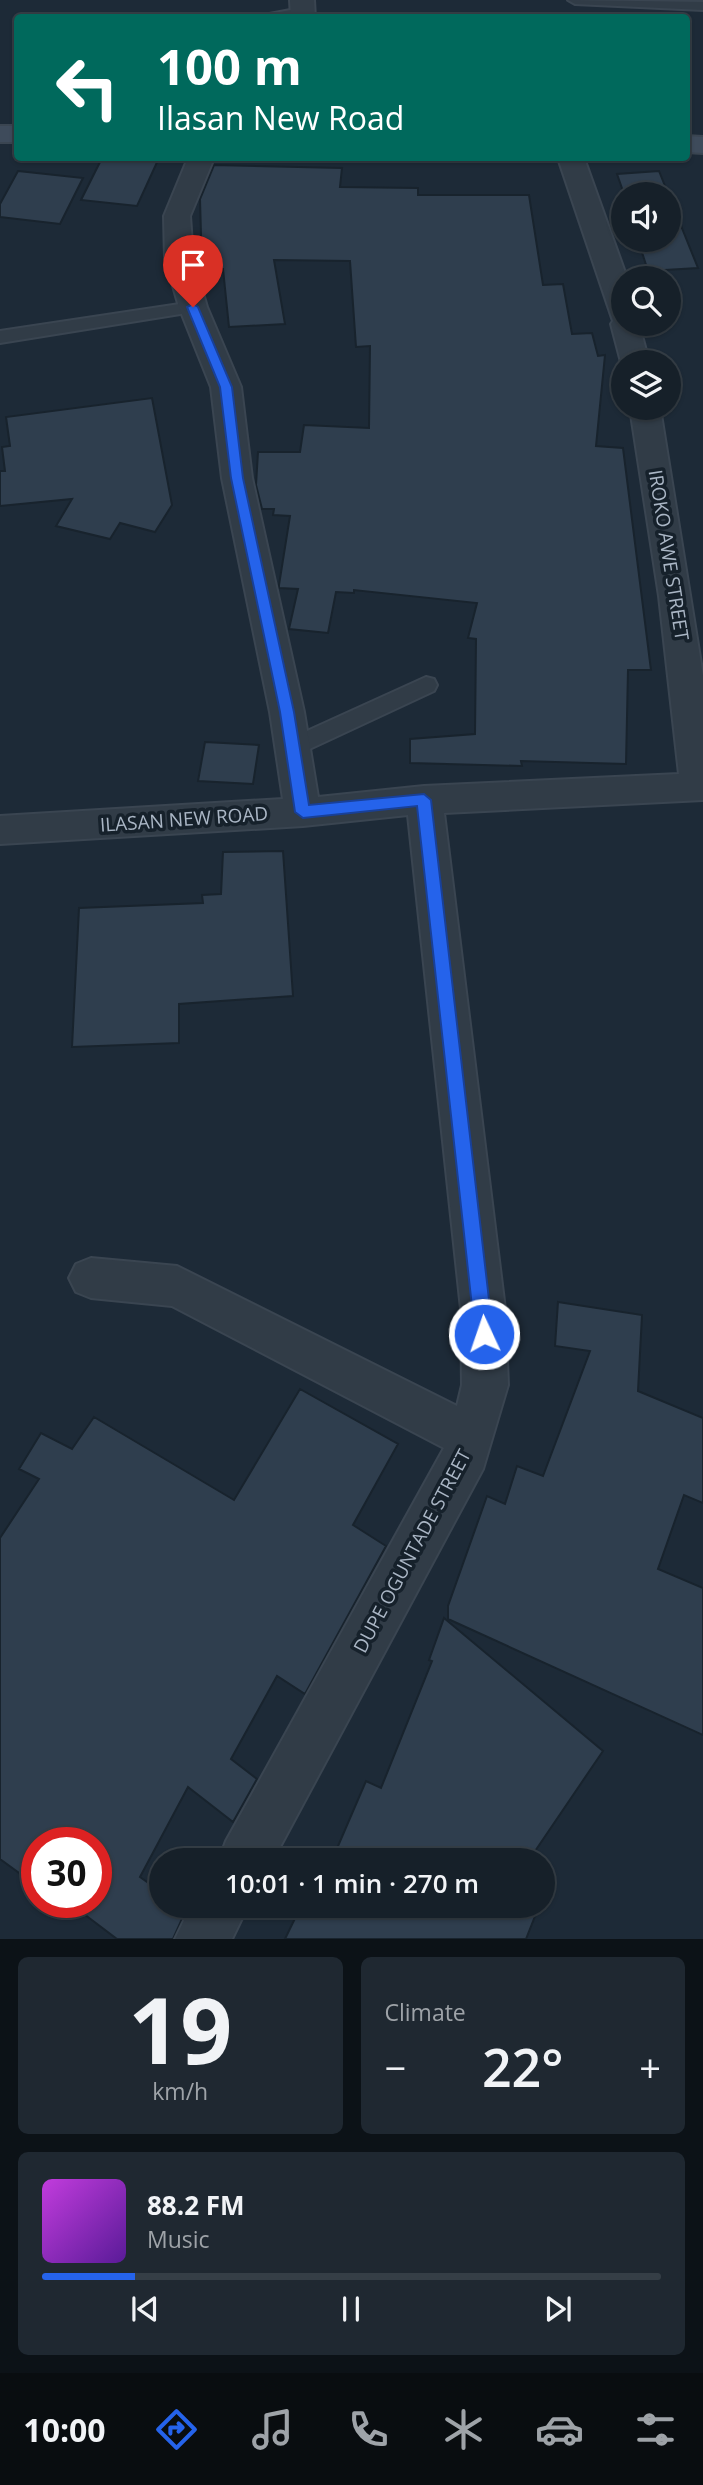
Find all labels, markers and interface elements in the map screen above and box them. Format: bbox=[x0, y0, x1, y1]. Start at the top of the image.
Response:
text: 100 m bbox=[157, 33, 302, 99]
icon: left bbox=[42, 42, 133, 133]
text: Ilasan New Road bbox=[157, 96, 404, 139]
map controls bbox=[611, 182, 681, 420]
button: sound bbox=[611, 182, 681, 252]
pin bbox=[163, 235, 223, 307]
icon: arrive bbox=[174, 246, 212, 284]
button: search bbox=[611, 266, 681, 336]
button: layers bbox=[611, 350, 681, 420]
street label: IROKO AWE STREET bbox=[643, 468, 695, 643]
street label: ILASAN NEW ROAD bbox=[99, 800, 269, 838]
position arrow bbox=[447, 1297, 521, 1371]
street label: DUPE OGUNTADE STREET bbox=[347, 1444, 477, 1657]
speed limit sign: 30 bbox=[21, 1827, 112, 1918]
text: 10:01 · 1 min · 270 m bbox=[225, 1865, 479, 1901]
text: 19 bbox=[128, 1967, 232, 2091]
text: Climate bbox=[385, 1996, 466, 2028]
text: 22° bbox=[482, 2031, 564, 2102]
text: − bbox=[385, 2041, 406, 2093]
text: + bbox=[639, 2041, 661, 2093]
text: km/h bbox=[152, 2075, 208, 2107]
text: 88.2 FM bbox=[147, 2187, 245, 2223]
text: Music bbox=[147, 2223, 210, 2255]
icon: previous bbox=[126, 2290, 164, 2328]
icon: pause bbox=[332, 2290, 370, 2328]
icon: next bbox=[539, 2290, 577, 2328]
icon: directions bbox=[152, 2405, 201, 2454]
icon: music bbox=[248, 2405, 297, 2454]
icon: phone bbox=[344, 2405, 393, 2454]
icon: climate bbox=[439, 2405, 488, 2454]
icon: car bbox=[535, 2405, 584, 2454]
icon: filters bbox=[631, 2405, 680, 2454]
text: 10:00 bbox=[23, 2408, 106, 2451]

